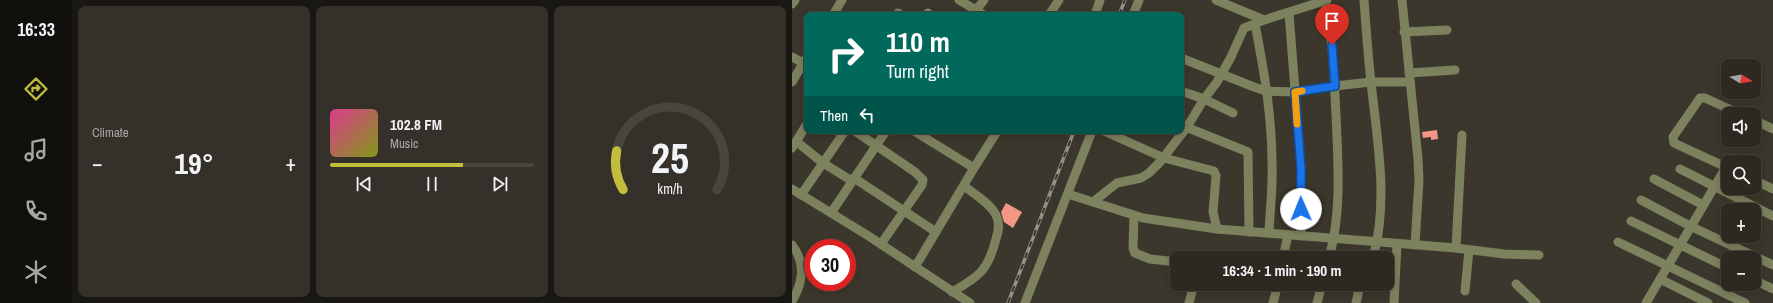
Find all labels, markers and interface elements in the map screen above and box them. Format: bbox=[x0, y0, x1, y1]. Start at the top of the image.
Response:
pin bbox=[1315, 4, 1349, 45]
icon: arrive bbox=[1321, 10, 1343, 32]
text: 16:33 bbox=[17, 17, 55, 42]
text: 110 m bbox=[886, 23, 950, 61]
icon: right bbox=[820, 28, 872, 80]
text: Turn right bbox=[886, 59, 949, 84]
north arrow bbox=[1721, 59, 1761, 99]
map controls bbox=[1721, 59, 1761, 291]
icon: directions bbox=[22, 75, 50, 103]
icon: left bbox=[856, 104, 878, 126]
text: Then bbox=[820, 105, 848, 126]
button: sound bbox=[1721, 107, 1761, 147]
text: 102.8 FM bbox=[390, 114, 442, 135]
text: Climate bbox=[92, 124, 129, 141]
text: 25 bbox=[651, 129, 689, 185]
text: Music bbox=[390, 135, 418, 152]
icon: music bbox=[22, 136, 50, 164]
text: 19° bbox=[174, 143, 214, 183]
text: − bbox=[92, 148, 103, 178]
text: + bbox=[285, 148, 296, 178]
button: search bbox=[1721, 155, 1761, 195]
icon: previous bbox=[353, 173, 375, 195]
icon: pause bbox=[421, 173, 443, 195]
icon: next bbox=[489, 173, 511, 195]
text: km/h bbox=[657, 178, 683, 197]
position arrow bbox=[1280, 188, 1322, 230]
icon: phone bbox=[22, 197, 50, 225]
button: + bbox=[1721, 203, 1761, 243]
speed limit sign: 30 bbox=[804, 239, 856, 291]
button: − bbox=[1721, 251, 1761, 291]
icon: climate bbox=[22, 258, 50, 286]
text: 16:34 · 1 min · 190 m bbox=[1223, 260, 1341, 281]

